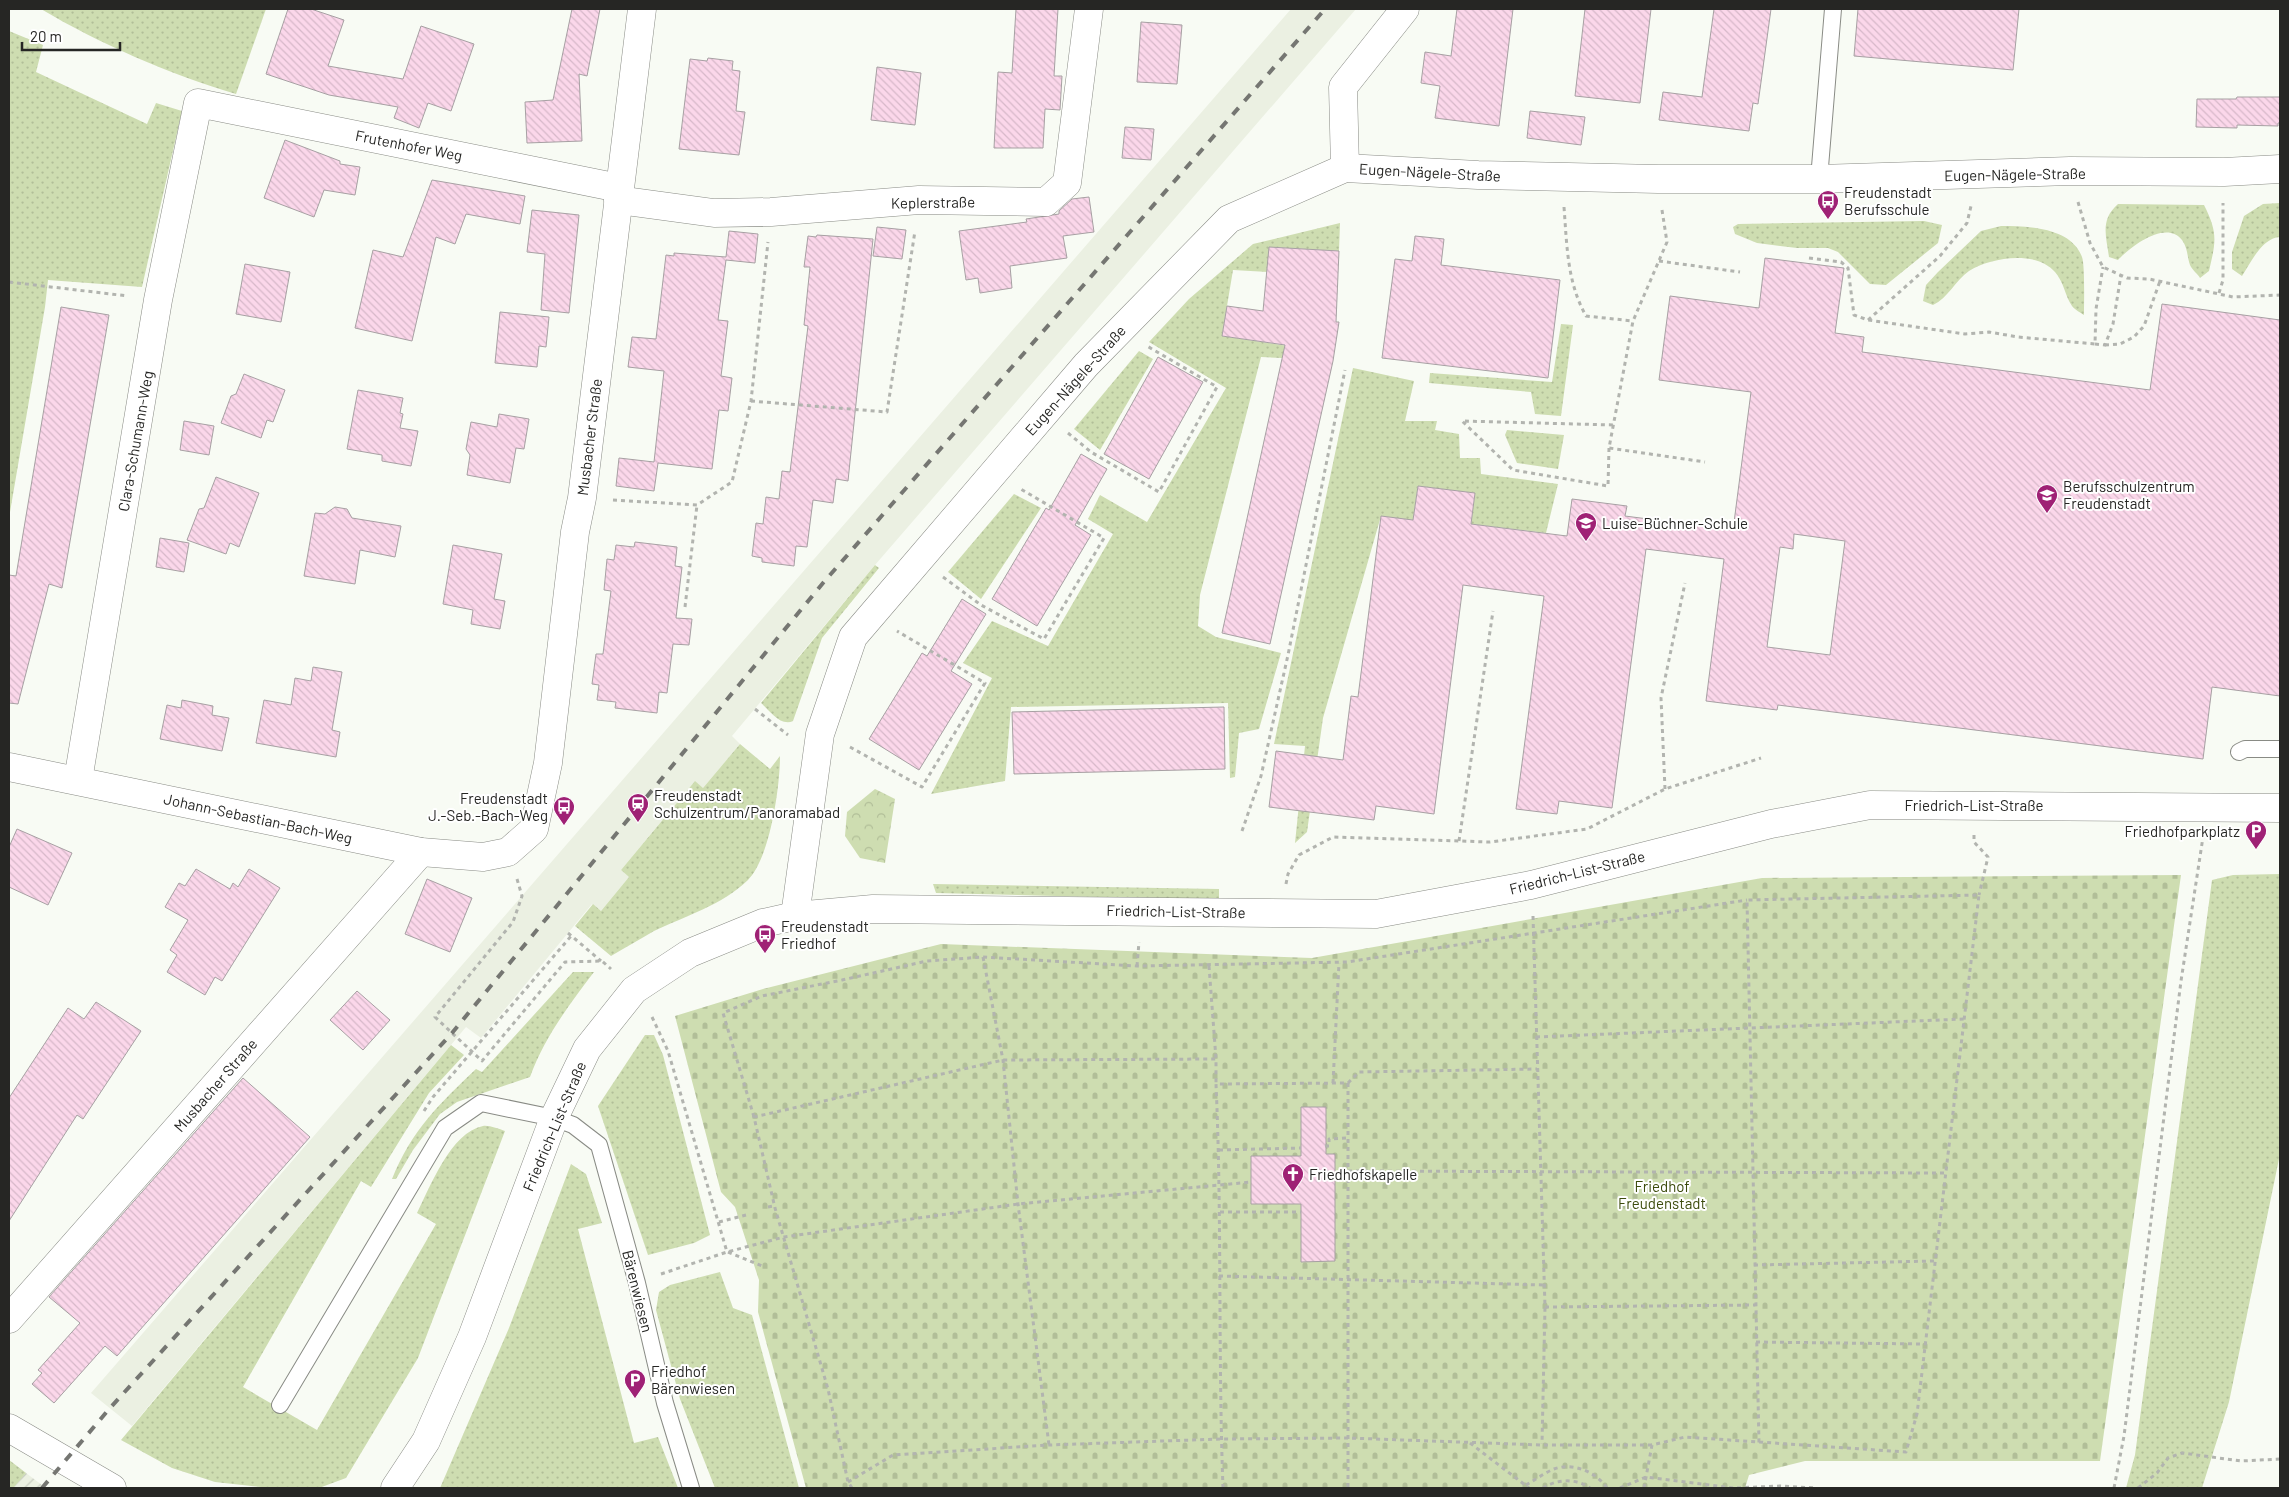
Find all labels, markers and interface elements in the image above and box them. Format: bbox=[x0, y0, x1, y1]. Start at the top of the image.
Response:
scale bar bbox=[22, 20, 120, 52]
text: 20 m bbox=[30, 27, 62, 45]
street label: Frutenhofer Weg bbox=[354, 126, 464, 164]
street label: Eugen-Nägele-Straße bbox=[1359, 159, 1501, 185]
street label: Eugen-Nägele-Straße bbox=[1944, 164, 2086, 184]
place label: Freudenstadt Berufsschule bbox=[1844, 183, 1932, 218]
bus stop icon: Freudenstadt Berufsschule bbox=[1816, 189, 1840, 220]
street label: Keplerstraße bbox=[891, 192, 975, 212]
street label: Eugen-Nägele-Straße bbox=[1021, 321, 1129, 439]
street label: Clara-Schumann-Weg bbox=[114, 369, 156, 513]
street label: Musbacher Straße bbox=[573, 377, 605, 497]
place label: Berufsschulzentrum Freudenstadt bbox=[2063, 477, 2195, 512]
school or university icon: Berufsschulzentrum Freudenstadt bbox=[2035, 483, 2059, 514]
school or university icon: Luise-Büchner-Schule bbox=[1574, 511, 1598, 542]
place label: Luise-Büchner-Schule bbox=[1602, 514, 1748, 532]
place label: Freudenstadt Schulzentrum/Panoramabad bbox=[654, 786, 840, 821]
street label: Johann-Sebastian-Bach-Weg bbox=[162, 789, 354, 847]
place label: Freudenstadt J.-Seb.-Bach-Weg bbox=[428, 789, 548, 824]
station icon: Freudenstadt Schulzentrum/Panoramabad bbox=[626, 792, 650, 823]
bus stop icon: Freudenstadt J.-Seb.-Bach-Weg bbox=[552, 795, 576, 826]
street label: Friedrich-List-Straße bbox=[1904, 796, 2044, 814]
parking icon: Friedhofparkplatz bbox=[2244, 819, 2268, 850]
place label: Friedhofparkplatz bbox=[2124, 822, 2240, 840]
street label: Friedrich-List-Straße bbox=[1507, 846, 1647, 898]
street label: Friedrich-List-Straße bbox=[1106, 901, 1246, 921]
place label: Freudenstadt Friedhof bbox=[781, 917, 869, 952]
bus stop icon: Freudenstadt Friedhof bbox=[753, 923, 777, 954]
street label: Musbacher Straße bbox=[170, 1035, 260, 1135]
street label: Friedrich-List-Straße bbox=[519, 1058, 589, 1194]
church icon: Friedhofskapelle bbox=[1281, 1162, 1305, 1193]
place label: Friedhofskapelle bbox=[1309, 1165, 1417, 1183]
park label: Friedhof Freudenstadt bbox=[1618, 1177, 1706, 1212]
street label: Bärenwiesen bbox=[619, 1248, 657, 1334]
place label: Friedhof Bärenwiesen bbox=[651, 1362, 735, 1397]
parking icon: Friedhof Bärenwiesen bbox=[623, 1368, 647, 1399]

